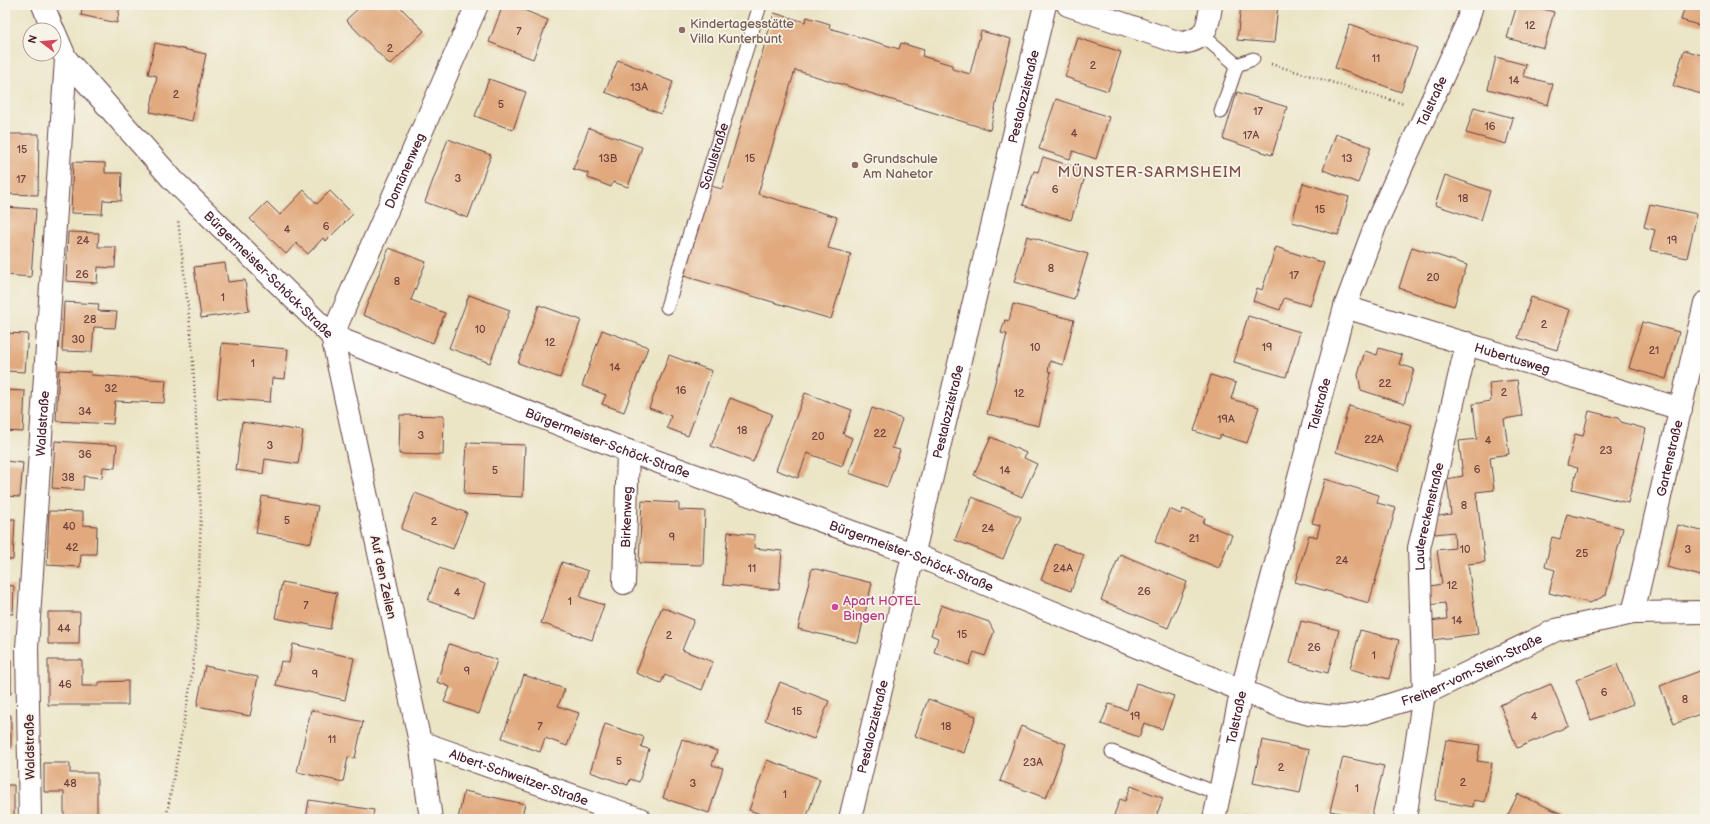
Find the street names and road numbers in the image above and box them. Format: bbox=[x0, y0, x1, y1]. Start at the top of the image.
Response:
street label: Pestalozzistraße bbox=[1005, 48, 1043, 145]
street label: Talstraße bbox=[1414, 73, 1451, 129]
street label: Schulstraße bbox=[697, 121, 732, 192]
street label: Domänenweg bbox=[382, 131, 429, 211]
street label: Bürgermeister-Schöck-Straße bbox=[200, 208, 337, 342]
street label: Hubertusweg bbox=[1472, 340, 1552, 378]
street label: Pestalozzistraße bbox=[930, 363, 968, 460]
street label: Talstraße bbox=[1305, 376, 1335, 433]
street label: Waldstraße bbox=[33, 390, 53, 457]
street label: Bürgermeister-Schöck-Straße bbox=[523, 405, 692, 482]
street label: Gartenstraße bbox=[1653, 418, 1687, 498]
street label: Lautereckenstraße bbox=[1412, 461, 1448, 571]
street label: Birkenweg bbox=[618, 486, 636, 548]
street label: Bürgermeister-Schöck-Straße bbox=[827, 517, 996, 596]
street label: Auf den Zeilen bbox=[366, 534, 400, 621]
street label: Freiherr-vom-Stein-Straße bbox=[1399, 631, 1545, 710]
street label: Pestalozzistraße bbox=[854, 678, 892, 775]
street label: Talstraße bbox=[1223, 689, 1250, 746]
street label: Waldstraße bbox=[21, 714, 39, 780]
street label: Albert-Schweitzer-Straße bbox=[447, 746, 591, 809]

